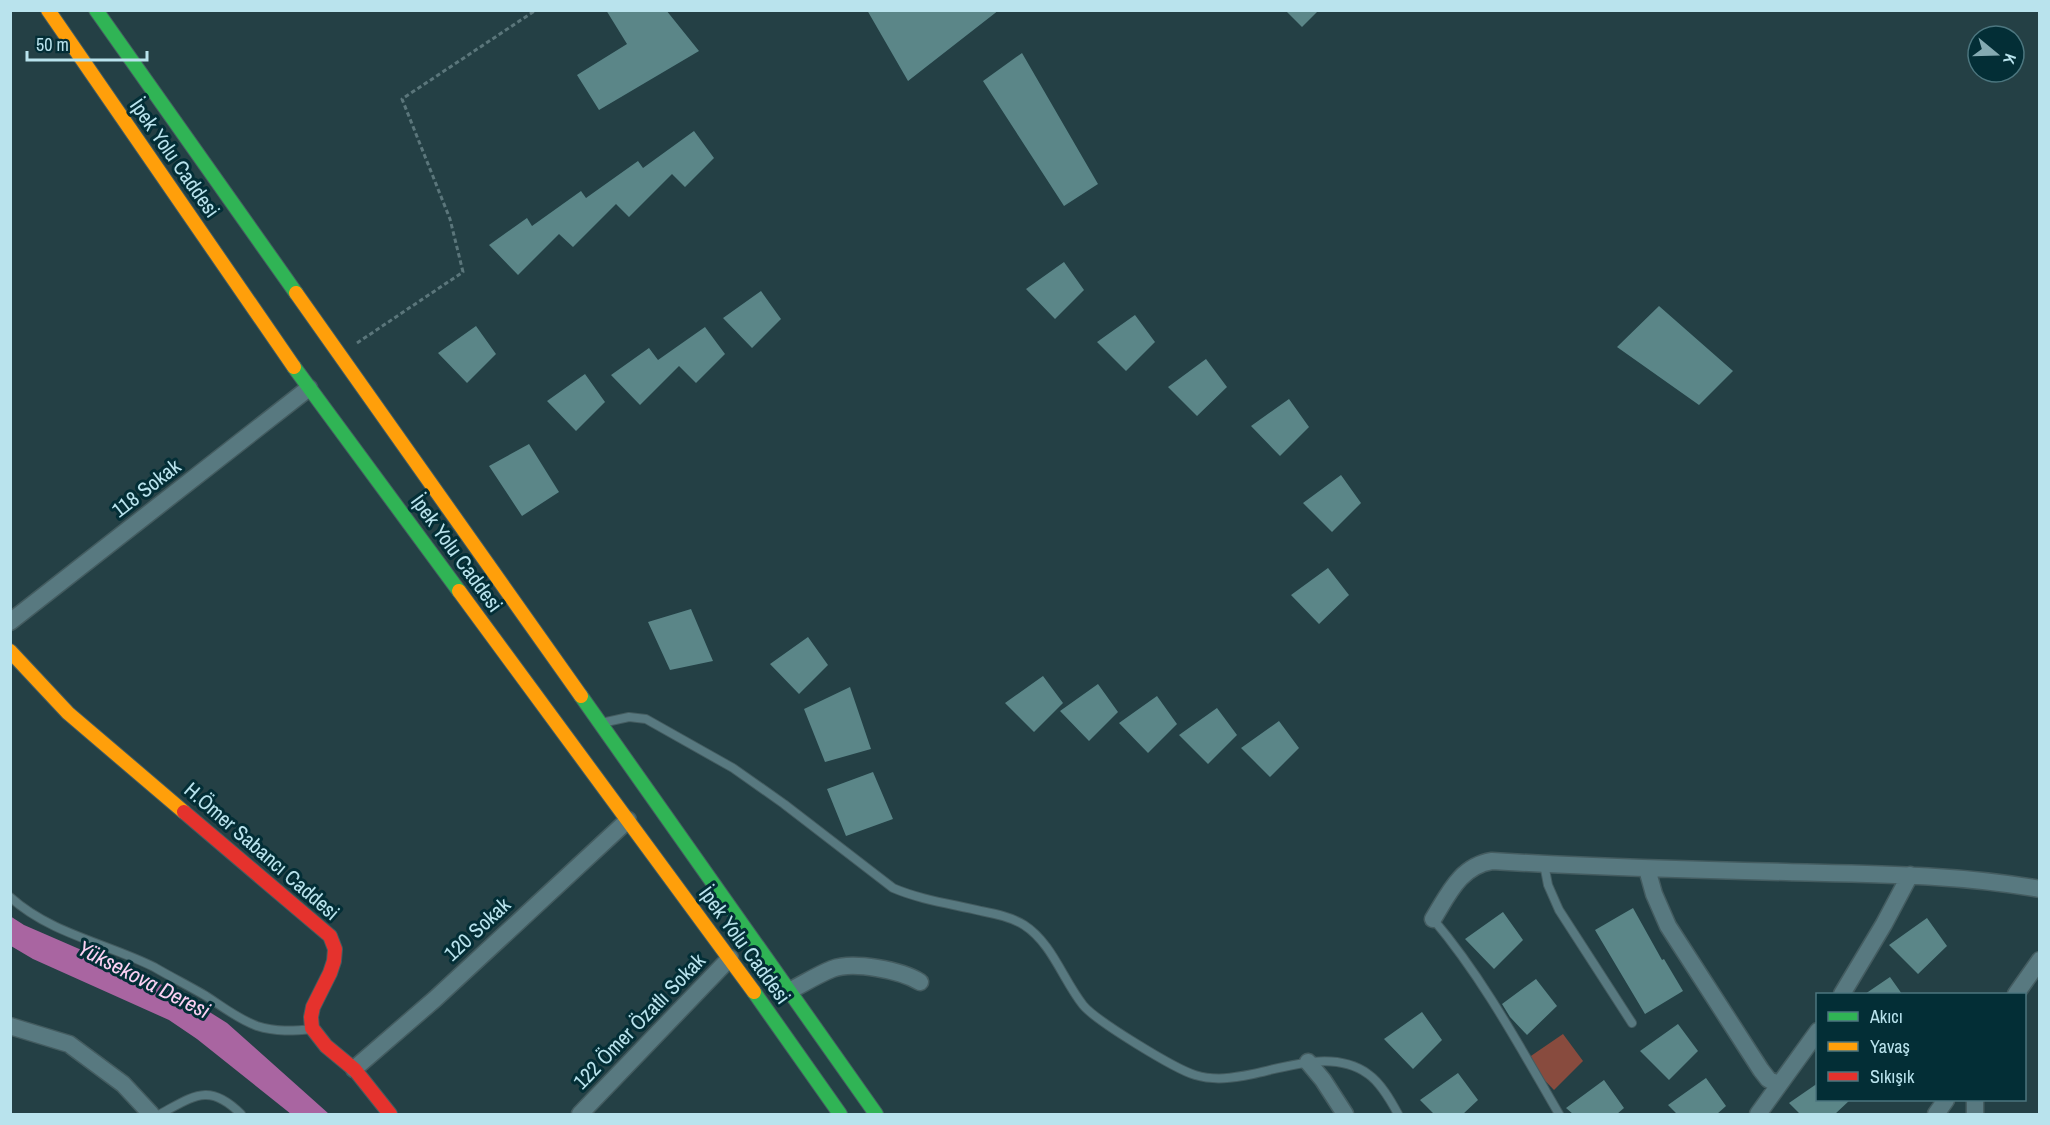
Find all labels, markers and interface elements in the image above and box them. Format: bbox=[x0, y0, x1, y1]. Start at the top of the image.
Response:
scale bar bbox=[27, 24, 147, 62]
north arrow bbox=[1966, 24, 2026, 84]
text: 50 m bbox=[36, 32, 69, 57]
text: K bbox=[1998, 51, 2022, 67]
street label: İpek Yolu Caddesi bbox=[123, 93, 227, 223]
street label: 118 Sokak bbox=[106, 452, 187, 524]
street label: İpek Yolu Caddesi bbox=[404, 488, 510, 618]
street label: H.Ömer Sabancı Caddesi bbox=[178, 775, 346, 927]
street label: İpek Yolu Caddesi bbox=[692, 880, 798, 1010]
street label: 120 Sokak bbox=[437, 890, 517, 967]
water label: Yüksekova Deresi bbox=[73, 933, 215, 1025]
street label: 122 Ömer Özatlı Sokak bbox=[566, 946, 712, 1095]
legend bbox=[1816, 993, 2026, 1101]
text: Akıcı bbox=[1869, 1004, 1903, 1029]
text: Yavaş bbox=[1870, 1034, 1910, 1059]
text: Sıkışık bbox=[1870, 1064, 1915, 1089]

